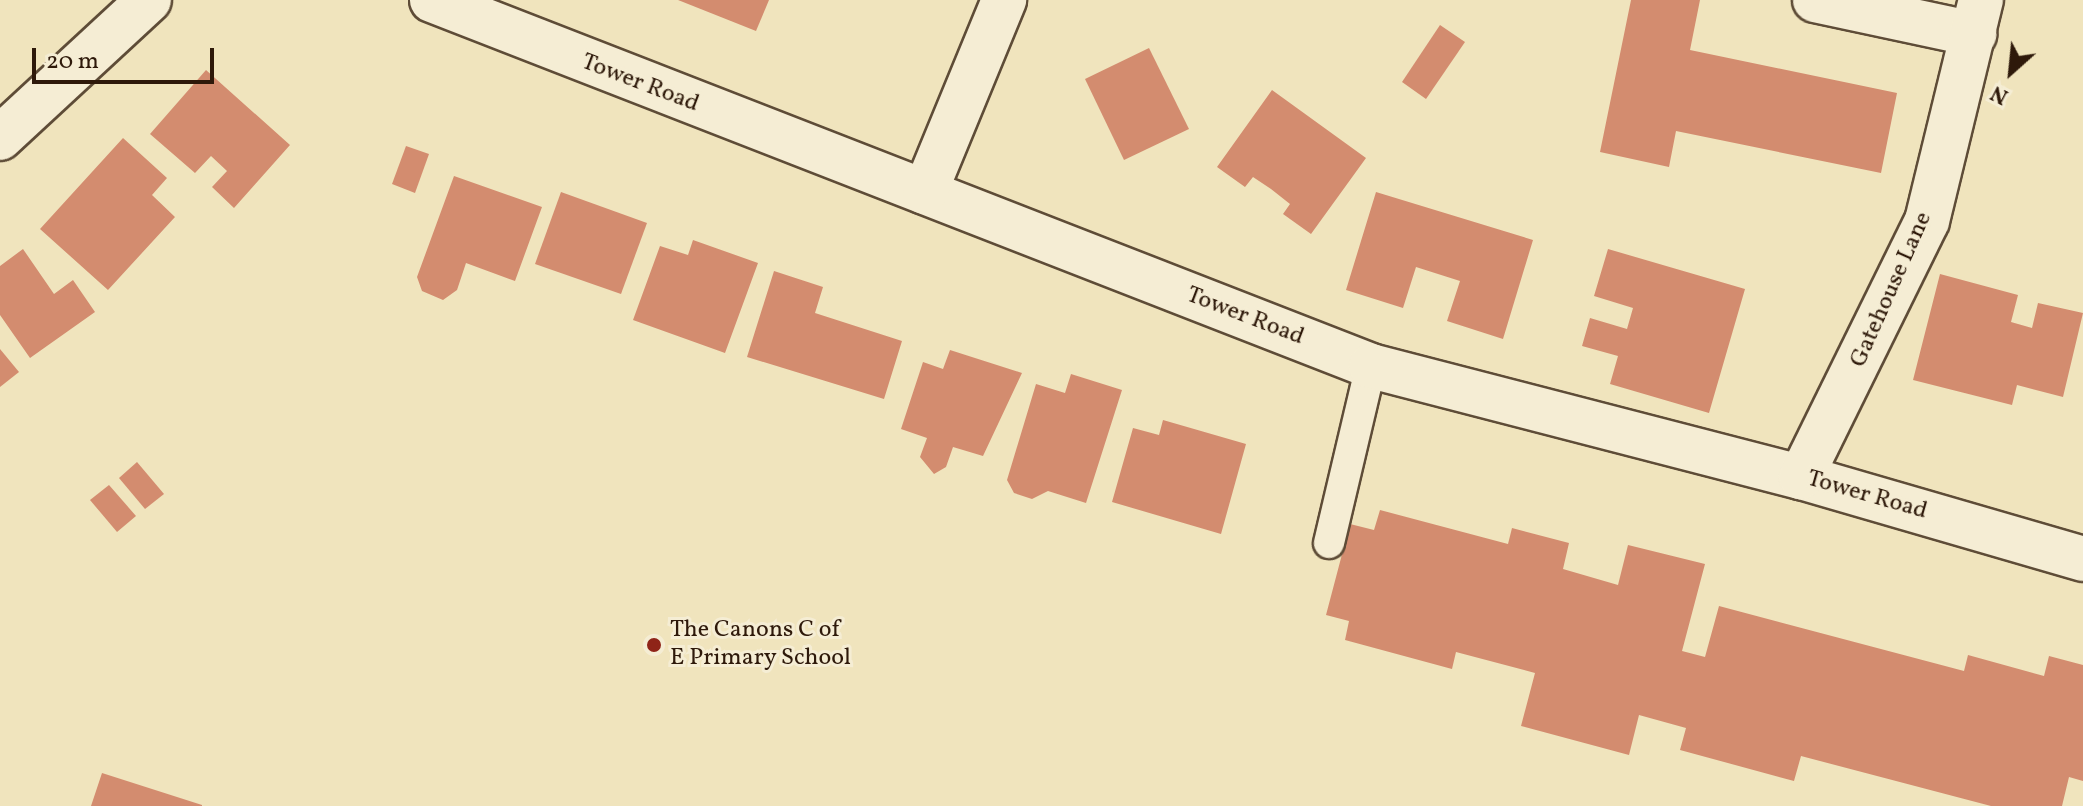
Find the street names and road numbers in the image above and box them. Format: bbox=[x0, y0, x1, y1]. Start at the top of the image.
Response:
street label: Tower Road bbox=[577, 48, 703, 120]
street label: Gatehouse Lane bbox=[1845, 208, 1939, 372]
street label: Tower Road bbox=[1182, 281, 1308, 353]
street label: Tower Road bbox=[1804, 465, 1930, 527]

